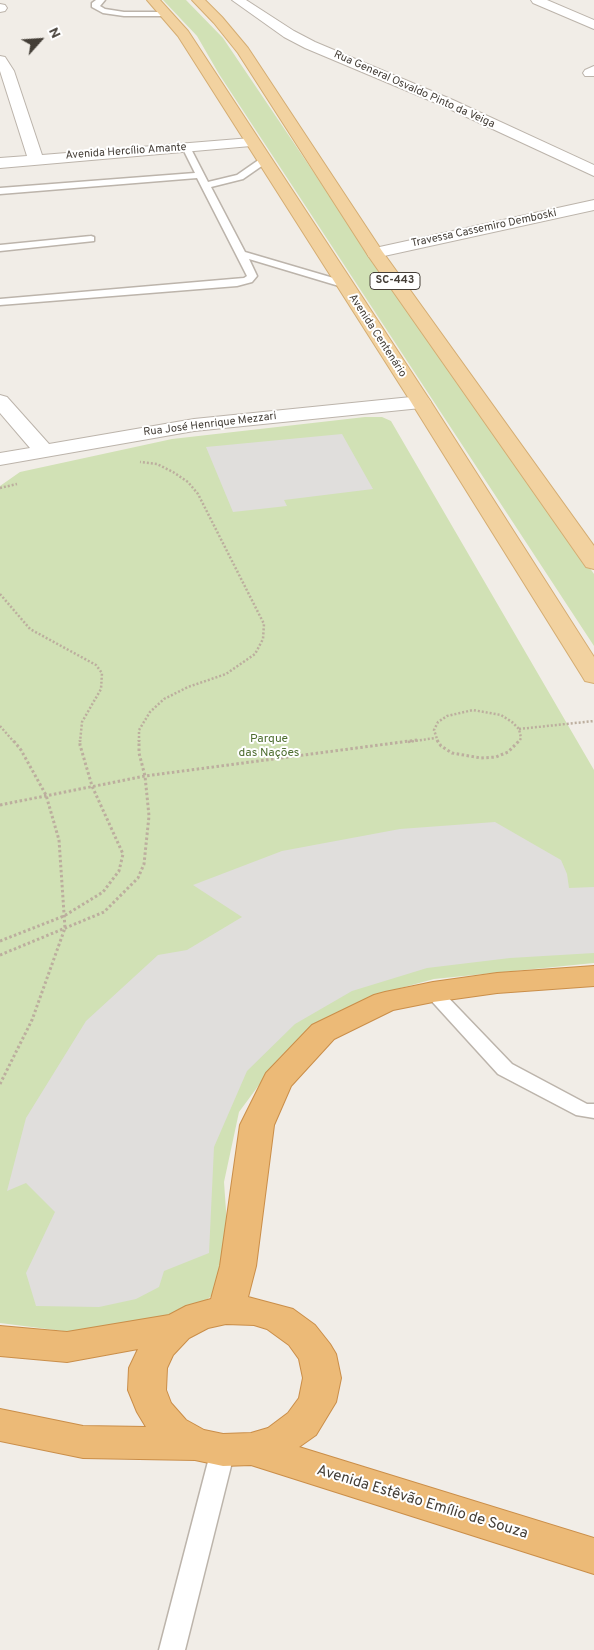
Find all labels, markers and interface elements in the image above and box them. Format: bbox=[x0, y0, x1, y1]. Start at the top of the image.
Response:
north arrow bbox=[15, 15, 65, 65]
text: N bbox=[44, 25, 64, 41]
street label: Rua General Osvaldo Pinto da Veiga bbox=[331, 48, 497, 132]
street label: Avenida Hercílio Amante bbox=[65, 141, 187, 163]
street label: Travessa Cassemiro Demboski bbox=[410, 207, 558, 251]
road number: SC-443 bbox=[370, 272, 420, 290]
street label: Avenida Centenário bbox=[345, 292, 409, 380]
street label: Rua José Henrique Mezzari bbox=[143, 410, 277, 440]
park label: Parque das Nações bbox=[239, 733, 299, 761]
street label: Avenida Estêvão Emílio de Souza bbox=[314, 1462, 530, 1544]

